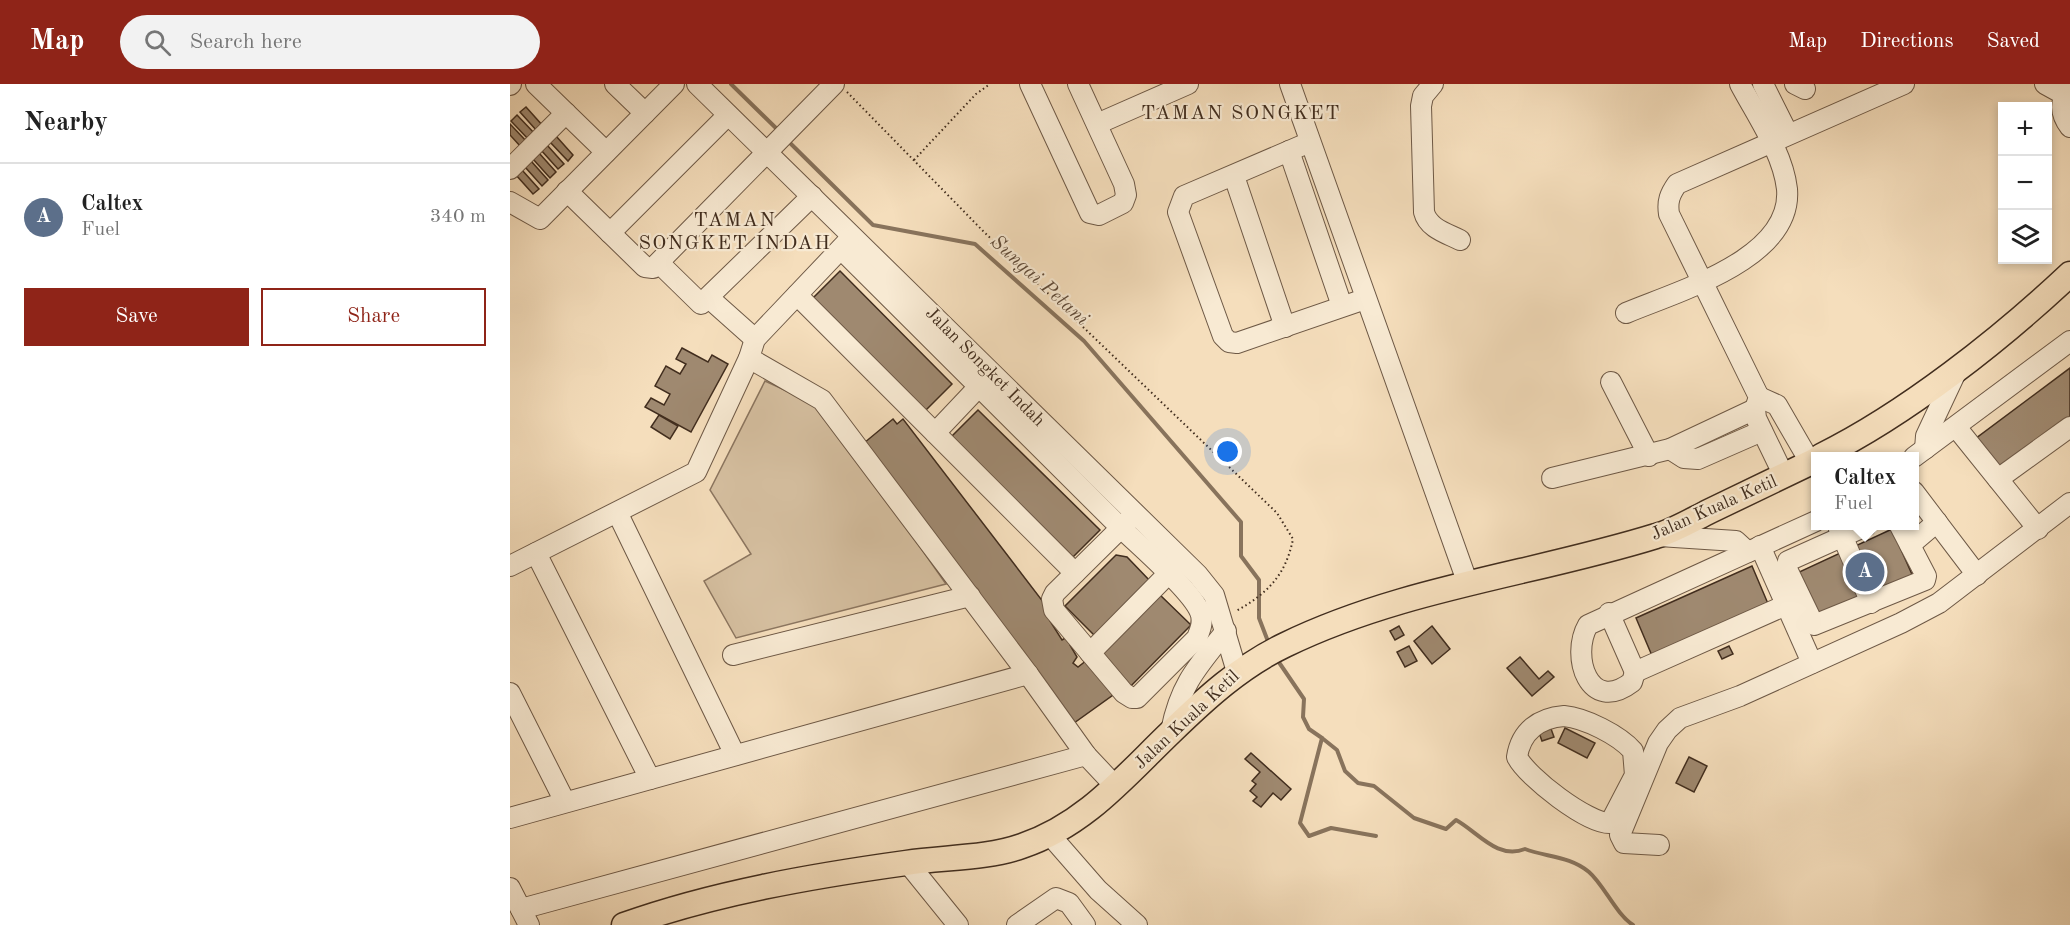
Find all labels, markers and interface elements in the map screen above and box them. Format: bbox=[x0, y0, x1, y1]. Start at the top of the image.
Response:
search box bbox=[120, 15, 540, 69]
icon: search bbox=[141, 26, 174, 59]
text: Map bbox=[30, 28, 84, 56]
text: Search here bbox=[189, 31, 302, 53]
text: Map bbox=[1788, 31, 1827, 52]
text: Directions bbox=[1860, 31, 1954, 52]
text: Saved bbox=[1987, 31, 2040, 52]
map controls bbox=[1998, 102, 2052, 264]
button: + bbox=[1998, 102, 2052, 156]
district label: TAMAN SONGKET bbox=[1141, 104, 1341, 124]
text: Nearby bbox=[24, 110, 108, 136]
button: − bbox=[1998, 156, 2052, 210]
text: Caltex bbox=[81, 193, 143, 215]
text: A bbox=[36, 207, 51, 227]
text: 340 m bbox=[430, 207, 486, 227]
button: layers bbox=[1998, 210, 2052, 264]
district label: TAMAN SONGKET INDAH bbox=[638, 211, 832, 254]
text: Fuel bbox=[81, 220, 120, 240]
water label: Sungai Petani bbox=[986, 232, 1092, 330]
button: Save bbox=[24, 288, 249, 346]
button: Share bbox=[261, 288, 486, 346]
street label: Jalan Songket Indah bbox=[922, 304, 1048, 430]
your location bbox=[1213, 437, 1242, 466]
popup bbox=[1811, 452, 1919, 530]
text: Caltex bbox=[1834, 467, 1896, 489]
street label: Jalan Kuala Ketil bbox=[1648, 472, 1780, 544]
text: Fuel bbox=[1834, 494, 1873, 514]
pin: A bbox=[1846, 550, 1884, 594]
street label: Jalan Kuala Ketil bbox=[1131, 667, 1243, 773]

